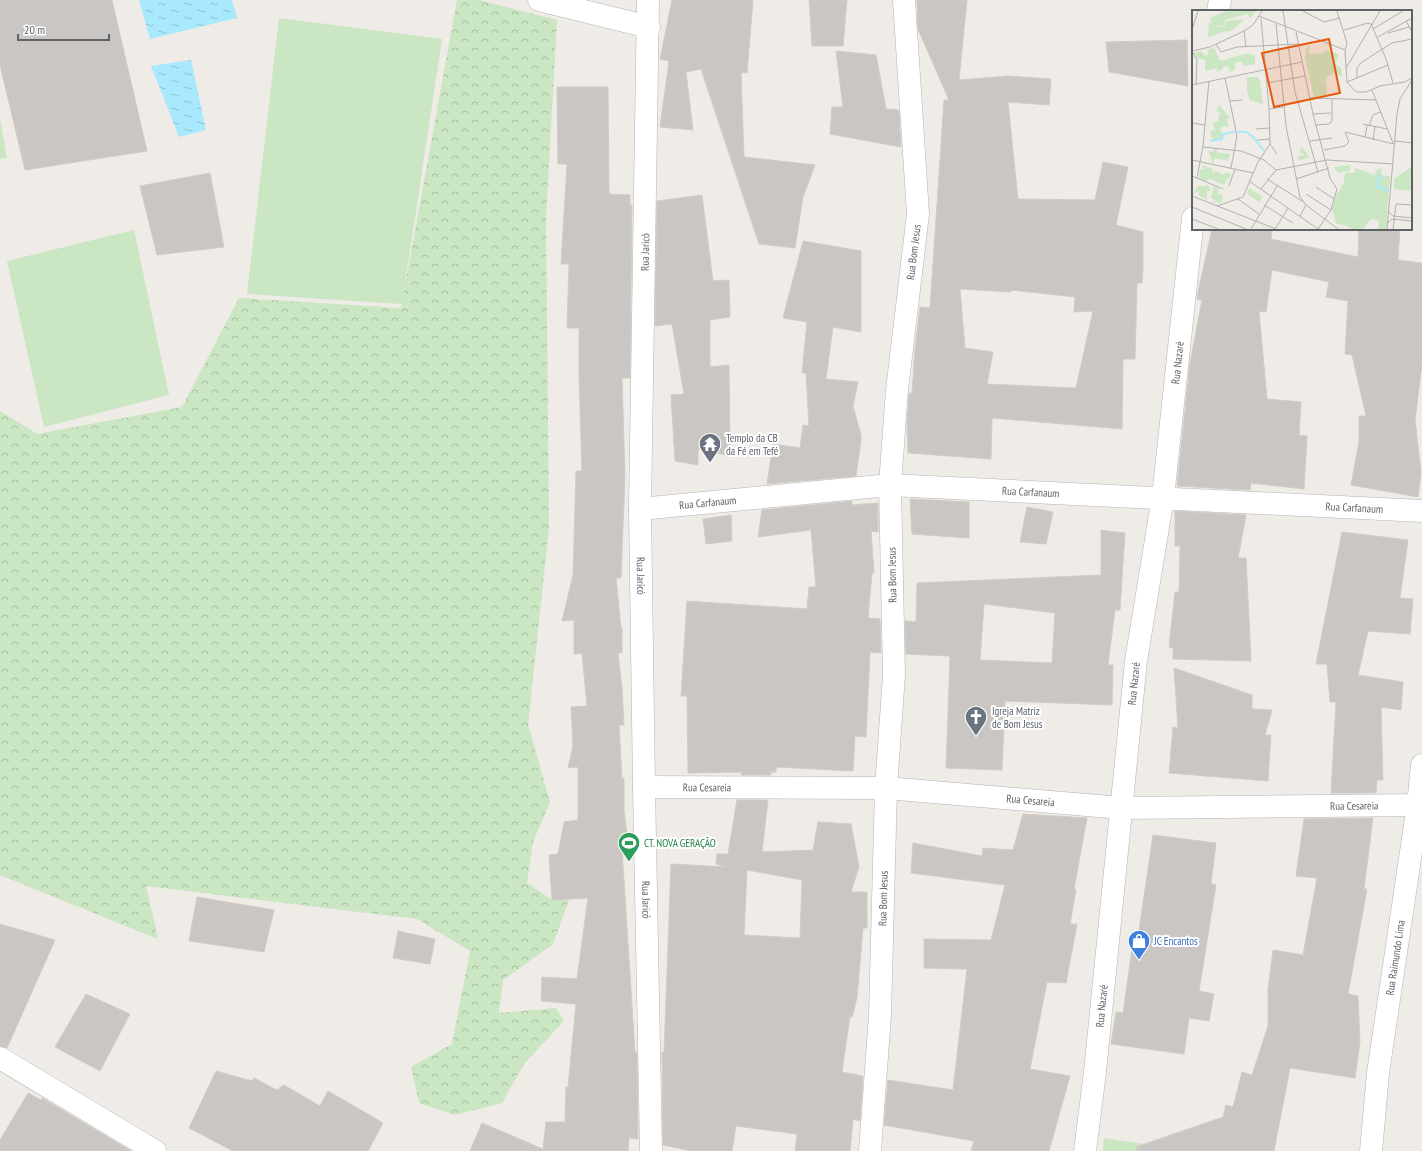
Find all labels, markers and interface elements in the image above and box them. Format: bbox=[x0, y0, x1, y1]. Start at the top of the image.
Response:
inset map bbox=[1192, 10, 1412, 230]
scale bar bbox=[18, 16, 109, 42]
text: 20 m bbox=[24, 22, 45, 37]
street label: Rua Bom Jesus bbox=[903, 223, 924, 280]
street label: Rua Jaricó bbox=[638, 233, 652, 271]
street label: Rua Nazaré bbox=[1168, 340, 1187, 385]
temple icon: Templo da CB da Fé em Tefé bbox=[697, 431, 723, 464]
place label: Templo da CB da Fé em Tefé bbox=[726, 431, 779, 458]
street label: Rua Carfanaum bbox=[1002, 483, 1060, 500]
street label: Rua Carfanaum bbox=[678, 493, 737, 512]
street label: Rua Carfanaum bbox=[1325, 499, 1383, 516]
street label: Rua Bom Jesus bbox=[885, 547, 899, 603]
street label: Rua Jaricó bbox=[634, 557, 648, 595]
street label: Rua Nazaré bbox=[1125, 661, 1143, 706]
church icon: Igreja Matriz de Bom Jesus bbox=[963, 704, 989, 737]
place label: Igreja Matriz de Bom Jesus bbox=[992, 704, 1043, 731]
street label: Rua Cesareia bbox=[683, 780, 731, 794]
street label: Rua Cesareia bbox=[1006, 791, 1055, 809]
street label: Rua Cesareia bbox=[1330, 798, 1378, 813]
sports icon: CT. NOVA GERAÇÃO bbox=[616, 830, 642, 863]
place label: CT. NOVA GERAÇÃO bbox=[644, 836, 716, 850]
street label: Rua Bom Jesus bbox=[875, 870, 891, 926]
street label: Rua Jaricó bbox=[639, 881, 654, 919]
street label: Rua Raimundo Lima bbox=[1383, 919, 1408, 996]
shop icon: JC Encantos bbox=[1126, 928, 1152, 961]
place label: JC Encantos bbox=[1153, 934, 1198, 948]
street label: Rua Nazaré bbox=[1092, 983, 1111, 1028]

